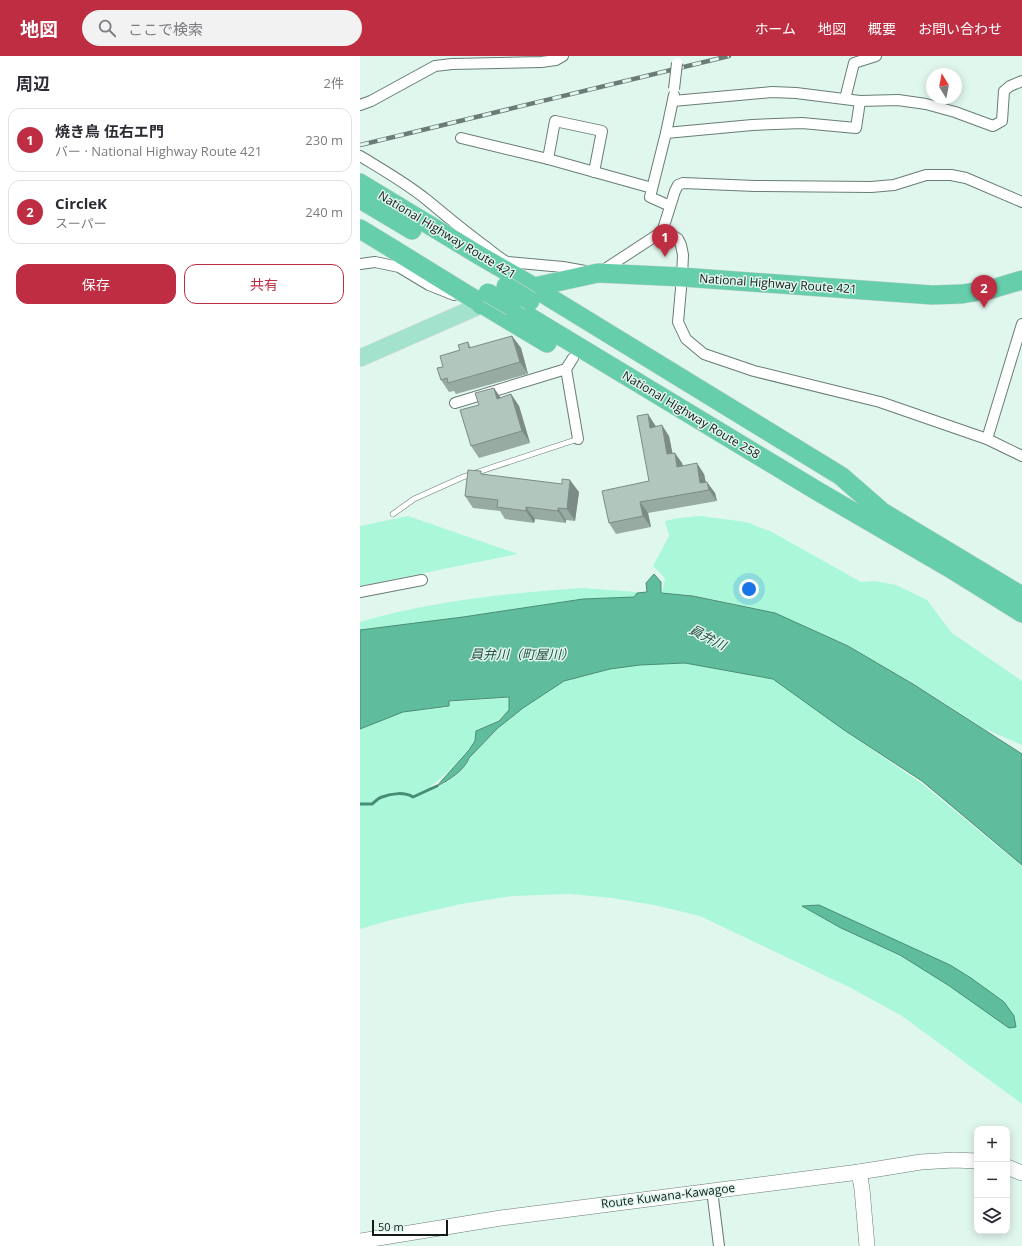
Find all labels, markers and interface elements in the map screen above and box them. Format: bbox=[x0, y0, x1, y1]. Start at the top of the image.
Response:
search box bbox=[82, 10, 362, 46]
text: 地図 bbox=[20, 16, 58, 42]
icon: search bbox=[96, 17, 118, 39]
text: ここで検索 bbox=[128, 19, 203, 39]
text: ホーム bbox=[754, 19, 796, 38]
text: 地図 bbox=[818, 19, 846, 38]
text: 概要 bbox=[868, 19, 896, 38]
text: お問い合わせ bbox=[918, 19, 1002, 38]
north arrow bbox=[926, 68, 962, 104]
text: 周辺 bbox=[16, 72, 50, 95]
text: 2件 bbox=[324, 74, 344, 92]
text: 焼き鳥 伍右エ門 bbox=[55, 121, 164, 141]
text: 1 bbox=[26, 131, 34, 149]
text: 230 m bbox=[305, 131, 343, 149]
text: バー · National Highway Route 421 bbox=[55, 142, 262, 160]
street label: National Highway Route 421 bbox=[375, 187, 519, 283]
text: CircleK bbox=[55, 193, 107, 213]
text: 2 bbox=[26, 203, 34, 221]
text: 240 m bbox=[305, 203, 343, 221]
text: スーパー bbox=[55, 214, 107, 232]
pin: 1 bbox=[652, 224, 678, 257]
button: 保存 bbox=[16, 264, 176, 304]
button: 共有 bbox=[184, 264, 344, 304]
street label: National Highway Route 421 bbox=[699, 270, 857, 297]
pin: 2 bbox=[971, 275, 997, 308]
street label: National Highway Route 258 bbox=[619, 367, 763, 463]
your location bbox=[739, 579, 759, 599]
water label: 員弁川 bbox=[687, 620, 731, 655]
water label: 員弁川（町屋川） bbox=[470, 645, 574, 663]
map controls bbox=[974, 1126, 1010, 1234]
button: + bbox=[974, 1126, 1010, 1162]
button: − bbox=[974, 1162, 1010, 1198]
street label: Route Kuwana-Kawagoe bbox=[600, 1179, 736, 1212]
button: layers bbox=[974, 1198, 1010, 1234]
scale bar bbox=[372, 1218, 448, 1237]
text: 50 m bbox=[378, 1219, 404, 1234]

